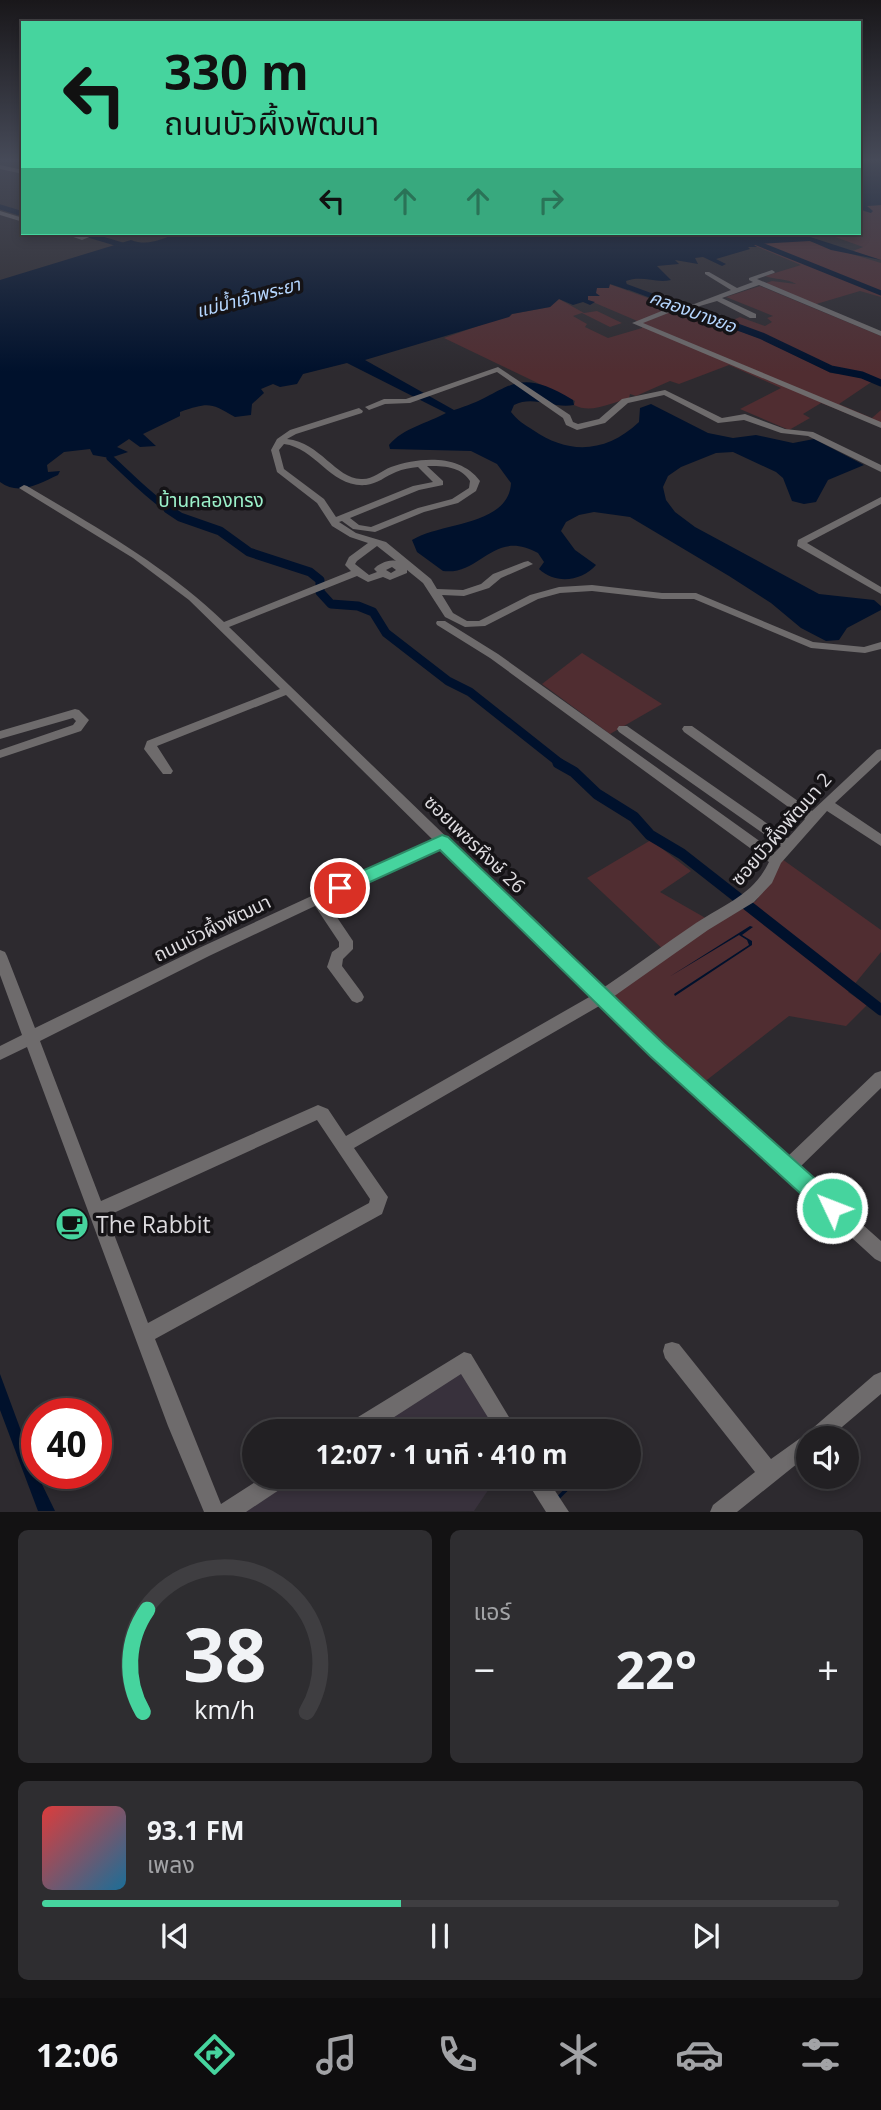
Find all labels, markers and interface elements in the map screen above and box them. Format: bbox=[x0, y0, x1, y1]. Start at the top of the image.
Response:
text: 330 m bbox=[164, 38, 309, 104]
icon: left bbox=[49, 49, 140, 140]
text: ถนนบัวผึ้งพัฒนา bbox=[164, 101, 379, 144]
icon: left bbox=[313, 182, 351, 220]
icon: ahead bbox=[386, 182, 424, 220]
icon: ahead bbox=[459, 182, 497, 220]
icon: right bbox=[532, 182, 570, 220]
water label: แม่น้ำเจ้าพระยา bbox=[193, 271, 303, 322]
water label: คลองบางยอ bbox=[647, 284, 740, 338]
district label: บ้านคลองทรง bbox=[158, 487, 264, 513]
street label: ซอยบัวผึ้งพัฒนา 2 bbox=[725, 767, 837, 891]
street label: ซอยเพชรหึงษ์ 26 bbox=[419, 789, 531, 899]
pin bbox=[310, 858, 370, 918]
icon: arrive bbox=[321, 869, 359, 907]
street label: ถนนบัวผึ้งพัฒนา bbox=[149, 888, 275, 968]
position arrow bbox=[795, 1171, 869, 1245]
cafe icon: The Rabbit bbox=[53, 1205, 91, 1243]
place label: The Rabbit bbox=[96, 1208, 211, 1240]
speed limit sign: 40 bbox=[21, 1398, 112, 1489]
map controls bbox=[796, 1426, 859, 1489]
button: sound bbox=[796, 1426, 859, 1489]
text: 12:07 · 1 นาที · 410 m bbox=[315, 1436, 568, 1472]
text: แอร์ bbox=[474, 1595, 511, 1627]
text: 38 bbox=[183, 1605, 266, 1704]
text: 22° bbox=[615, 1633, 697, 1704]
text: − bbox=[474, 1643, 495, 1695]
text: + bbox=[817, 1643, 839, 1695]
text: km/h bbox=[194, 1692, 255, 1726]
text: 93.1 FM bbox=[147, 1812, 245, 1848]
text: เพลง bbox=[147, 1848, 195, 1880]
icon: previous bbox=[156, 1917, 194, 1955]
icon: pause bbox=[421, 1917, 459, 1955]
icon: next bbox=[687, 1917, 725, 1955]
icon: directions bbox=[190, 2030, 239, 2079]
icon: music bbox=[312, 2030, 361, 2079]
icon: phone bbox=[433, 2030, 482, 2079]
icon: climate bbox=[554, 2030, 603, 2079]
icon: car bbox=[675, 2030, 724, 2079]
icon: filters bbox=[796, 2030, 845, 2079]
text: 12:06 bbox=[36, 2033, 118, 2076]

